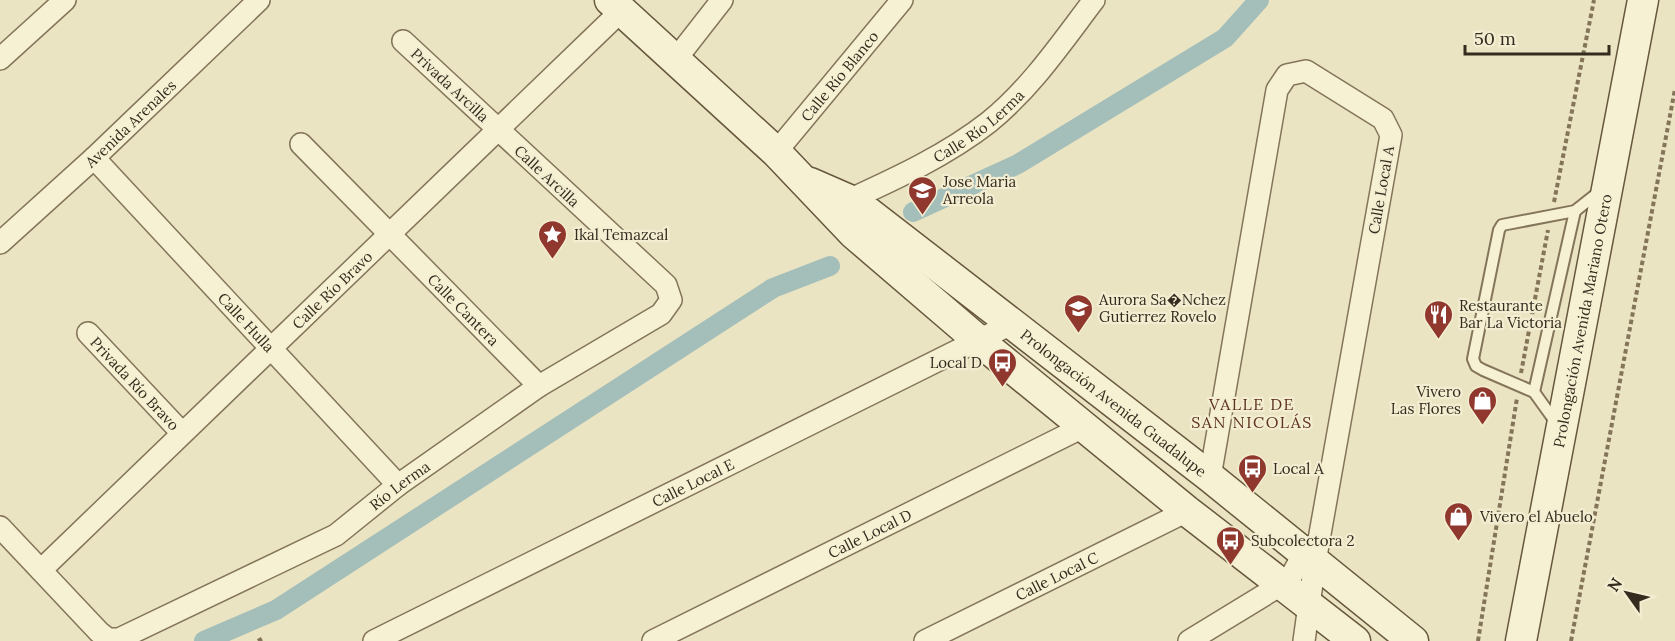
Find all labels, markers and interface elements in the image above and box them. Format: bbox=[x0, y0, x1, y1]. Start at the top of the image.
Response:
scale bar bbox=[1465, 18, 1609, 56]
street label: Calle Río Blanco bbox=[796, 27, 882, 125]
text: 50 m bbox=[1474, 27, 1516, 50]
street label: Privada Arcilla bbox=[407, 44, 493, 126]
street label: Avenida Arenales bbox=[80, 75, 180, 172]
street label: Calle Río Lerma bbox=[930, 85, 1028, 166]
street label: Calle Arcilla bbox=[510, 141, 584, 211]
street label: Calle Local A bbox=[1364, 144, 1398, 235]
place label: Jose Maria Arreola bbox=[942, 172, 1017, 208]
school or university icon: Jose Maria Arreola bbox=[906, 174, 938, 216]
street label: Prolongación Avenida Mariano Otero bbox=[1549, 192, 1615, 449]
place icon: Ikal Temazcal bbox=[537, 218, 569, 260]
place label: Ikal Temazcal bbox=[574, 225, 668, 244]
street label: Calle Río Bravo bbox=[288, 246, 376, 333]
street label: Calle Cantera bbox=[424, 269, 504, 350]
street label: Calle Hulla bbox=[214, 288, 279, 356]
place label: Aurora Sa�Nchez Gutierrez Rovelo bbox=[1098, 290, 1226, 326]
school or university icon: Aurora Sa�Nchez Gutierrez Rovelo bbox=[1062, 292, 1094, 334]
place label: Restaurante Bar La Victoria bbox=[1459, 296, 1562, 332]
restaurant icon: Restaurante Bar La Victoria bbox=[1422, 298, 1454, 340]
street label: Prolongación Avenida Guadalupe bbox=[1017, 325, 1211, 480]
street label: Privada Río Bravo bbox=[87, 332, 184, 434]
bus stop icon: Local D bbox=[987, 346, 1019, 388]
place label: Local D bbox=[930, 353, 982, 372]
place label: Vivero Las Flores bbox=[1391, 382, 1461, 418]
shop icon: Vivero Las Flores bbox=[1466, 384, 1498, 426]
district label: VALLE DE SAN NICOLÁS bbox=[1191, 394, 1313, 432]
bus stop icon: Local A bbox=[1236, 452, 1268, 494]
street label: Calle Local E bbox=[649, 454, 737, 511]
street label: Río Lerma bbox=[365, 456, 433, 514]
place label: Local A bbox=[1273, 459, 1324, 478]
shop icon: Vivero el Abuelo bbox=[1443, 500, 1475, 542]
street label: Calle Local D bbox=[825, 504, 915, 562]
place label: Vivero el Abuelo bbox=[1479, 507, 1593, 526]
bus stop icon: Subcolectora 2 bbox=[1214, 524, 1246, 566]
place label: Subcolectora 2 bbox=[1251, 531, 1355, 550]
street label: Calle Local C bbox=[1012, 547, 1102, 604]
north arrow bbox=[1597, 563, 1657, 623]
text: N bbox=[1603, 574, 1626, 595]

